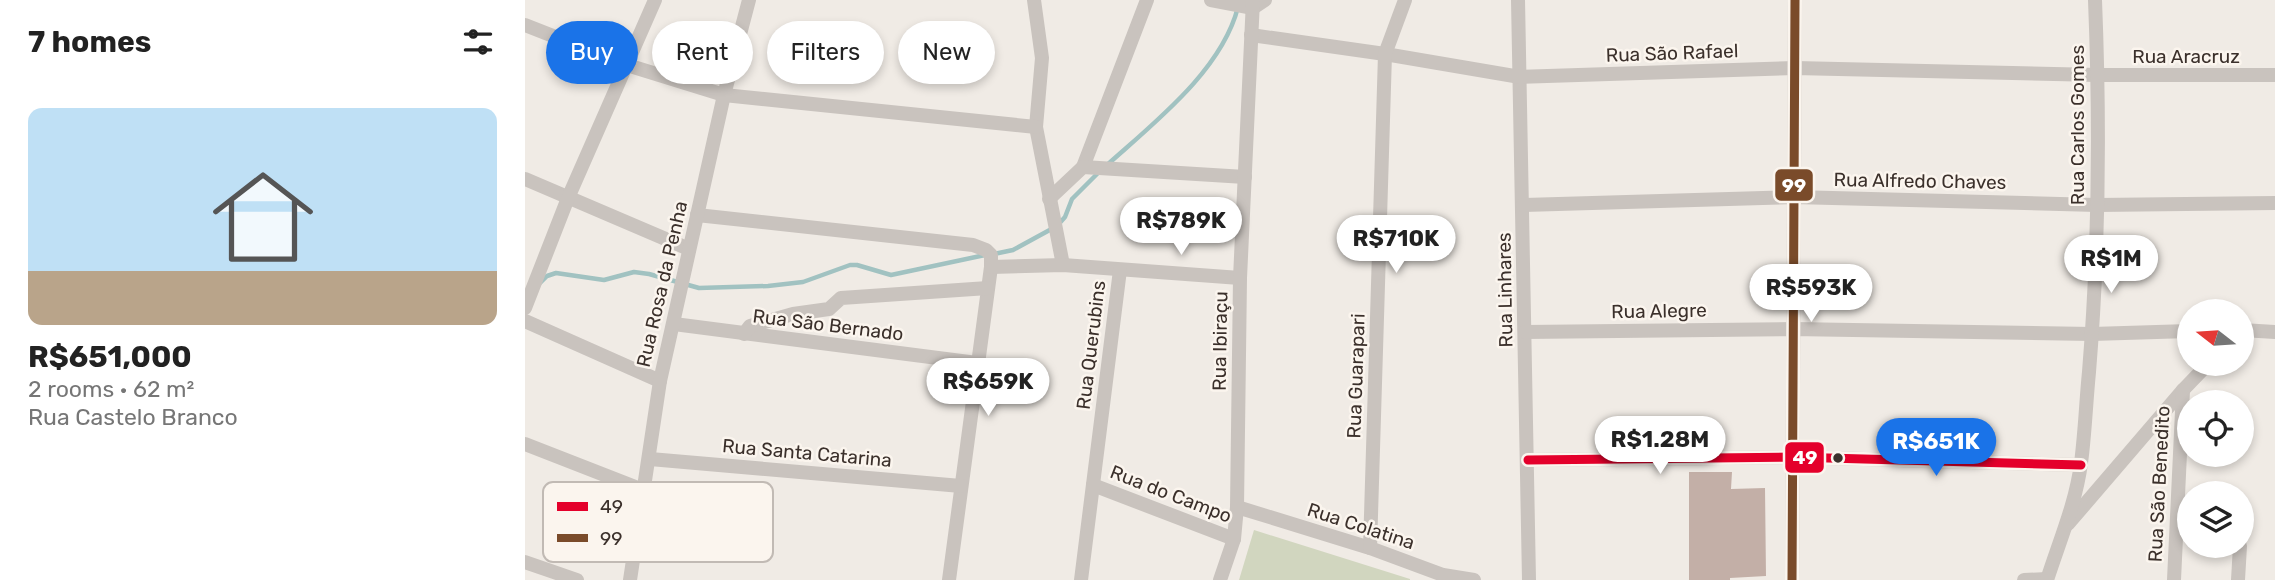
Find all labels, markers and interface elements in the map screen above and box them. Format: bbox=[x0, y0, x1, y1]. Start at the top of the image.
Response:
chip: Buy bbox=[546, 21, 638, 84]
chip: Rent bbox=[652, 21, 753, 84]
chip: Filters bbox=[767, 21, 884, 84]
chip: New bbox=[898, 21, 995, 84]
icon: filters bbox=[459, 23, 497, 61]
text: 7 homes bbox=[28, 24, 151, 60]
street label: Rua São Rafael bbox=[1605, 39, 1739, 67]
street label: Rua Carlos Gomes bbox=[2066, 45, 2089, 205]
street label: Rua Aracruz bbox=[2132, 45, 2240, 68]
icon: home bbox=[200, 154, 326, 280]
line badge: 99 bbox=[1774, 168, 1814, 202]
street label: Rua Alfredo Chaves bbox=[1833, 168, 2007, 194]
text: 99 bbox=[1782, 174, 1806, 197]
pin: R$789K bbox=[1124, 198, 1238, 257]
street label: Rua Rosa da Penha bbox=[632, 199, 692, 369]
text: R$789K bbox=[1136, 206, 1226, 234]
pin: R$710K bbox=[1339, 216, 1453, 275]
text: R$710K bbox=[1353, 224, 1439, 252]
street label: Rua Linhares bbox=[1492, 232, 1518, 348]
pin: R$1M bbox=[2070, 236, 2152, 295]
text: R$1M bbox=[2080, 244, 2142, 272]
pin: R$593K bbox=[1754, 264, 1868, 324]
text: R$593K bbox=[1765, 273, 1857, 301]
street label: Rua Querubins bbox=[1072, 279, 1110, 411]
street label: Rua Ibiraçu bbox=[1208, 291, 1232, 391]
street label: Rua Alegre bbox=[1611, 299, 1707, 323]
north arrow bbox=[2177, 299, 2254, 376]
map controls bbox=[2177, 299, 2254, 558]
street label: Rua São Bernado bbox=[751, 304, 905, 346]
street label: Rua Guarapari bbox=[1342, 313, 1370, 439]
text: R$651,000 bbox=[28, 339, 192, 375]
pin: R$659K bbox=[931, 358, 1045, 418]
text: R$659K bbox=[942, 367, 1034, 395]
text: 2 rooms · 62 m² bbox=[28, 375, 194, 403]
button: locate bbox=[2177, 390, 2254, 467]
text: Rua Castelo Branco bbox=[28, 403, 238, 431]
street label: Rua São Benedito bbox=[2143, 405, 2175, 563]
pin: R$1.28M bbox=[1595, 416, 1725, 476]
pin: R$651K bbox=[1879, 419, 1993, 478]
text: R$1.28M bbox=[1611, 425, 1709, 453]
text: R$651K bbox=[1892, 427, 1980, 455]
street label: Rua Santa Catarina bbox=[721, 434, 893, 472]
line badge: 49 bbox=[1784, 441, 1825, 474]
text: 49 bbox=[1792, 446, 1818, 469]
unlabelled marker bbox=[1831, 451, 1845, 465]
street label: Rua do Campo bbox=[1107, 460, 1235, 528]
button: layers bbox=[2177, 481, 2254, 558]
legend bbox=[543, 482, 773, 562]
text: 49 bbox=[600, 495, 623, 518]
street label: Rua Colatina bbox=[1304, 498, 1418, 554]
text: 99 bbox=[600, 527, 623, 550]

